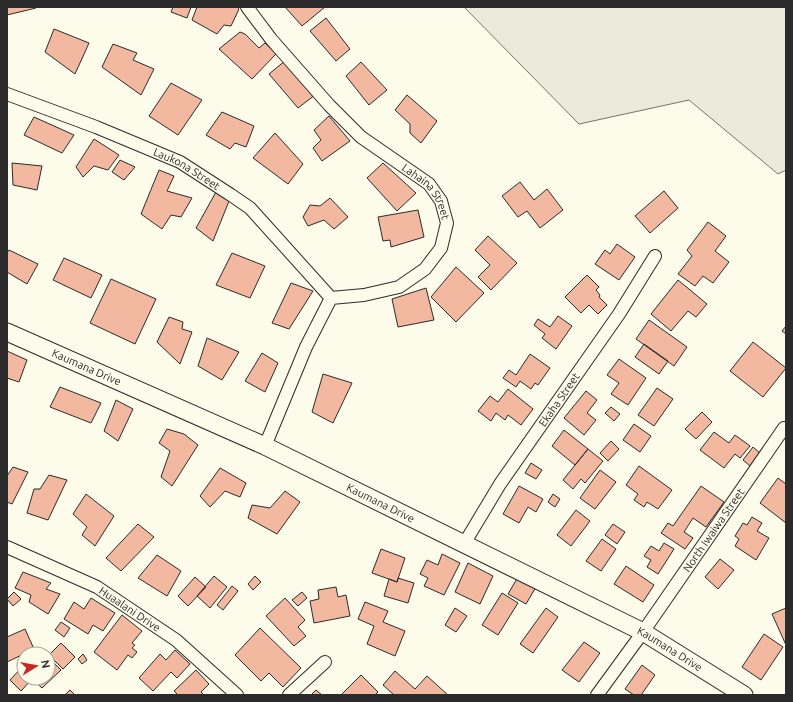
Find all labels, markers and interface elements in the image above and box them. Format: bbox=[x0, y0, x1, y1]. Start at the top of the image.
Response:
street label: Laukona Street bbox=[152, 146, 223, 193]
street label: Lahaina Street bbox=[400, 161, 452, 222]
street label: Kaumana Drive bbox=[50, 347, 123, 388]
street label: Ekaha Street bbox=[536, 370, 582, 429]
street label: Kaumana Drive bbox=[345, 481, 417, 525]
street label: North Iwaiwa Street bbox=[680, 485, 747, 574]
street label: Huaalani Drive bbox=[97, 584, 163, 634]
street label: Kaumana Drive bbox=[635, 624, 705, 674]
north arrow bbox=[16, 646, 56, 686]
text: N bbox=[39, 659, 52, 669]

